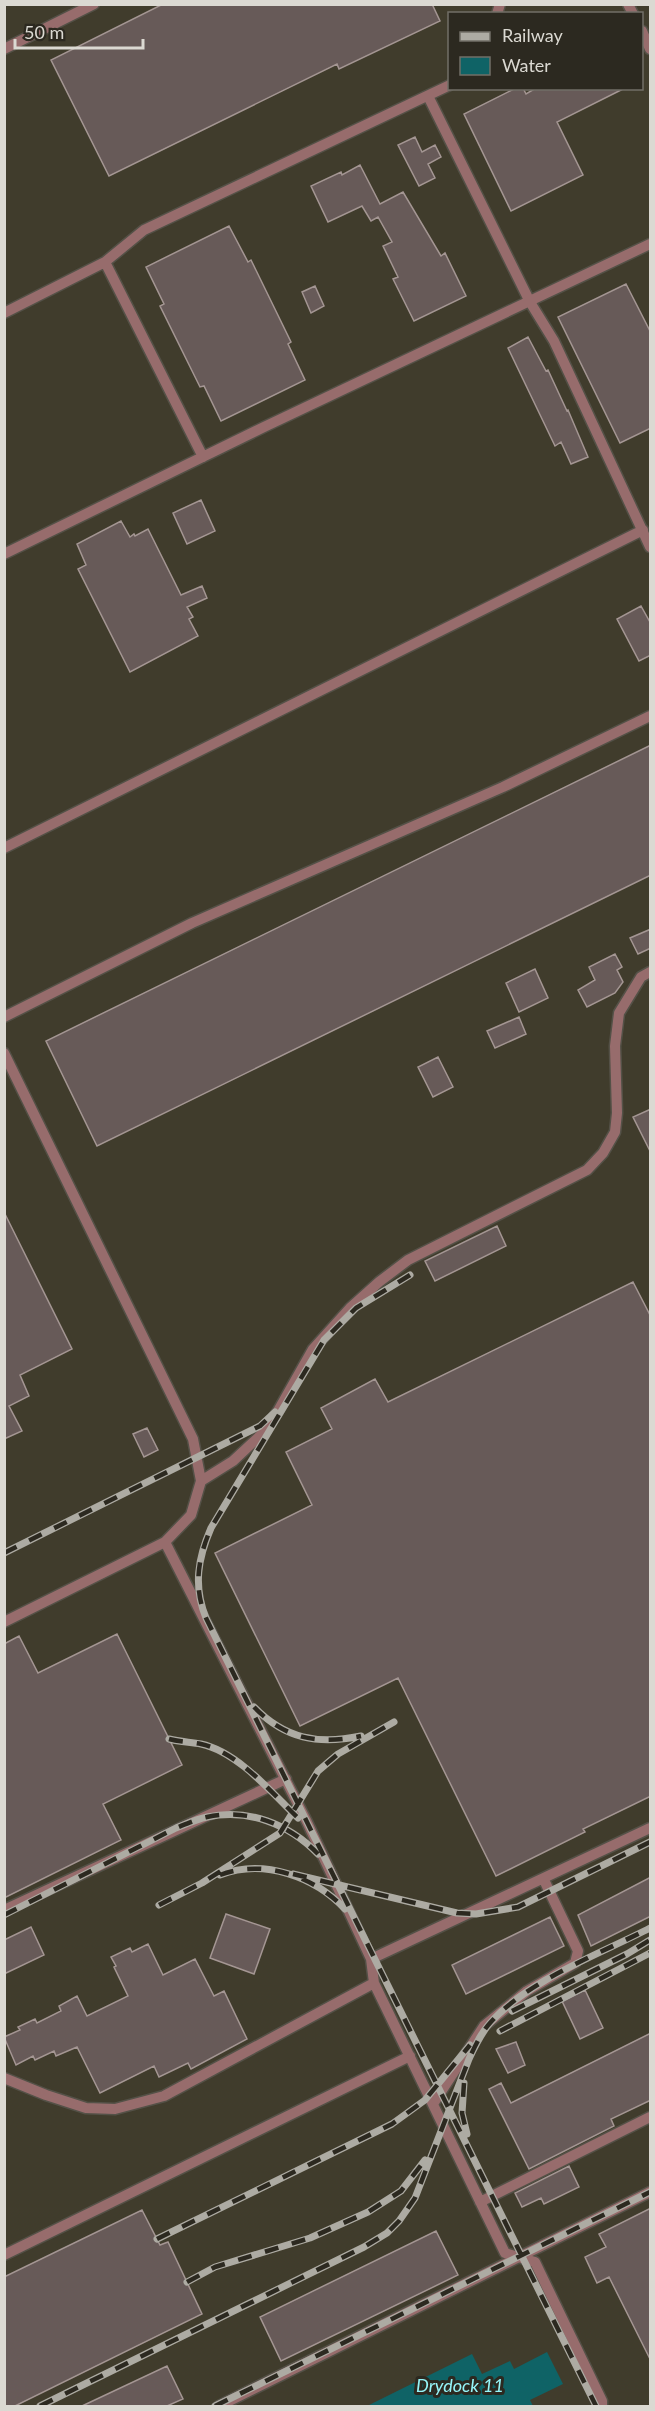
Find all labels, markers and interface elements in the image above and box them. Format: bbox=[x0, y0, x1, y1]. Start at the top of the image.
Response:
scale bar bbox=[15, 12, 142, 50]
legend bbox=[448, 12, 643, 90]
text: 50 m bbox=[24, 21, 64, 43]
text: Railway bbox=[502, 24, 563, 46]
text: Water bbox=[502, 54, 551, 76]
water label: Drydock 11 bbox=[416, 2374, 504, 2396]

